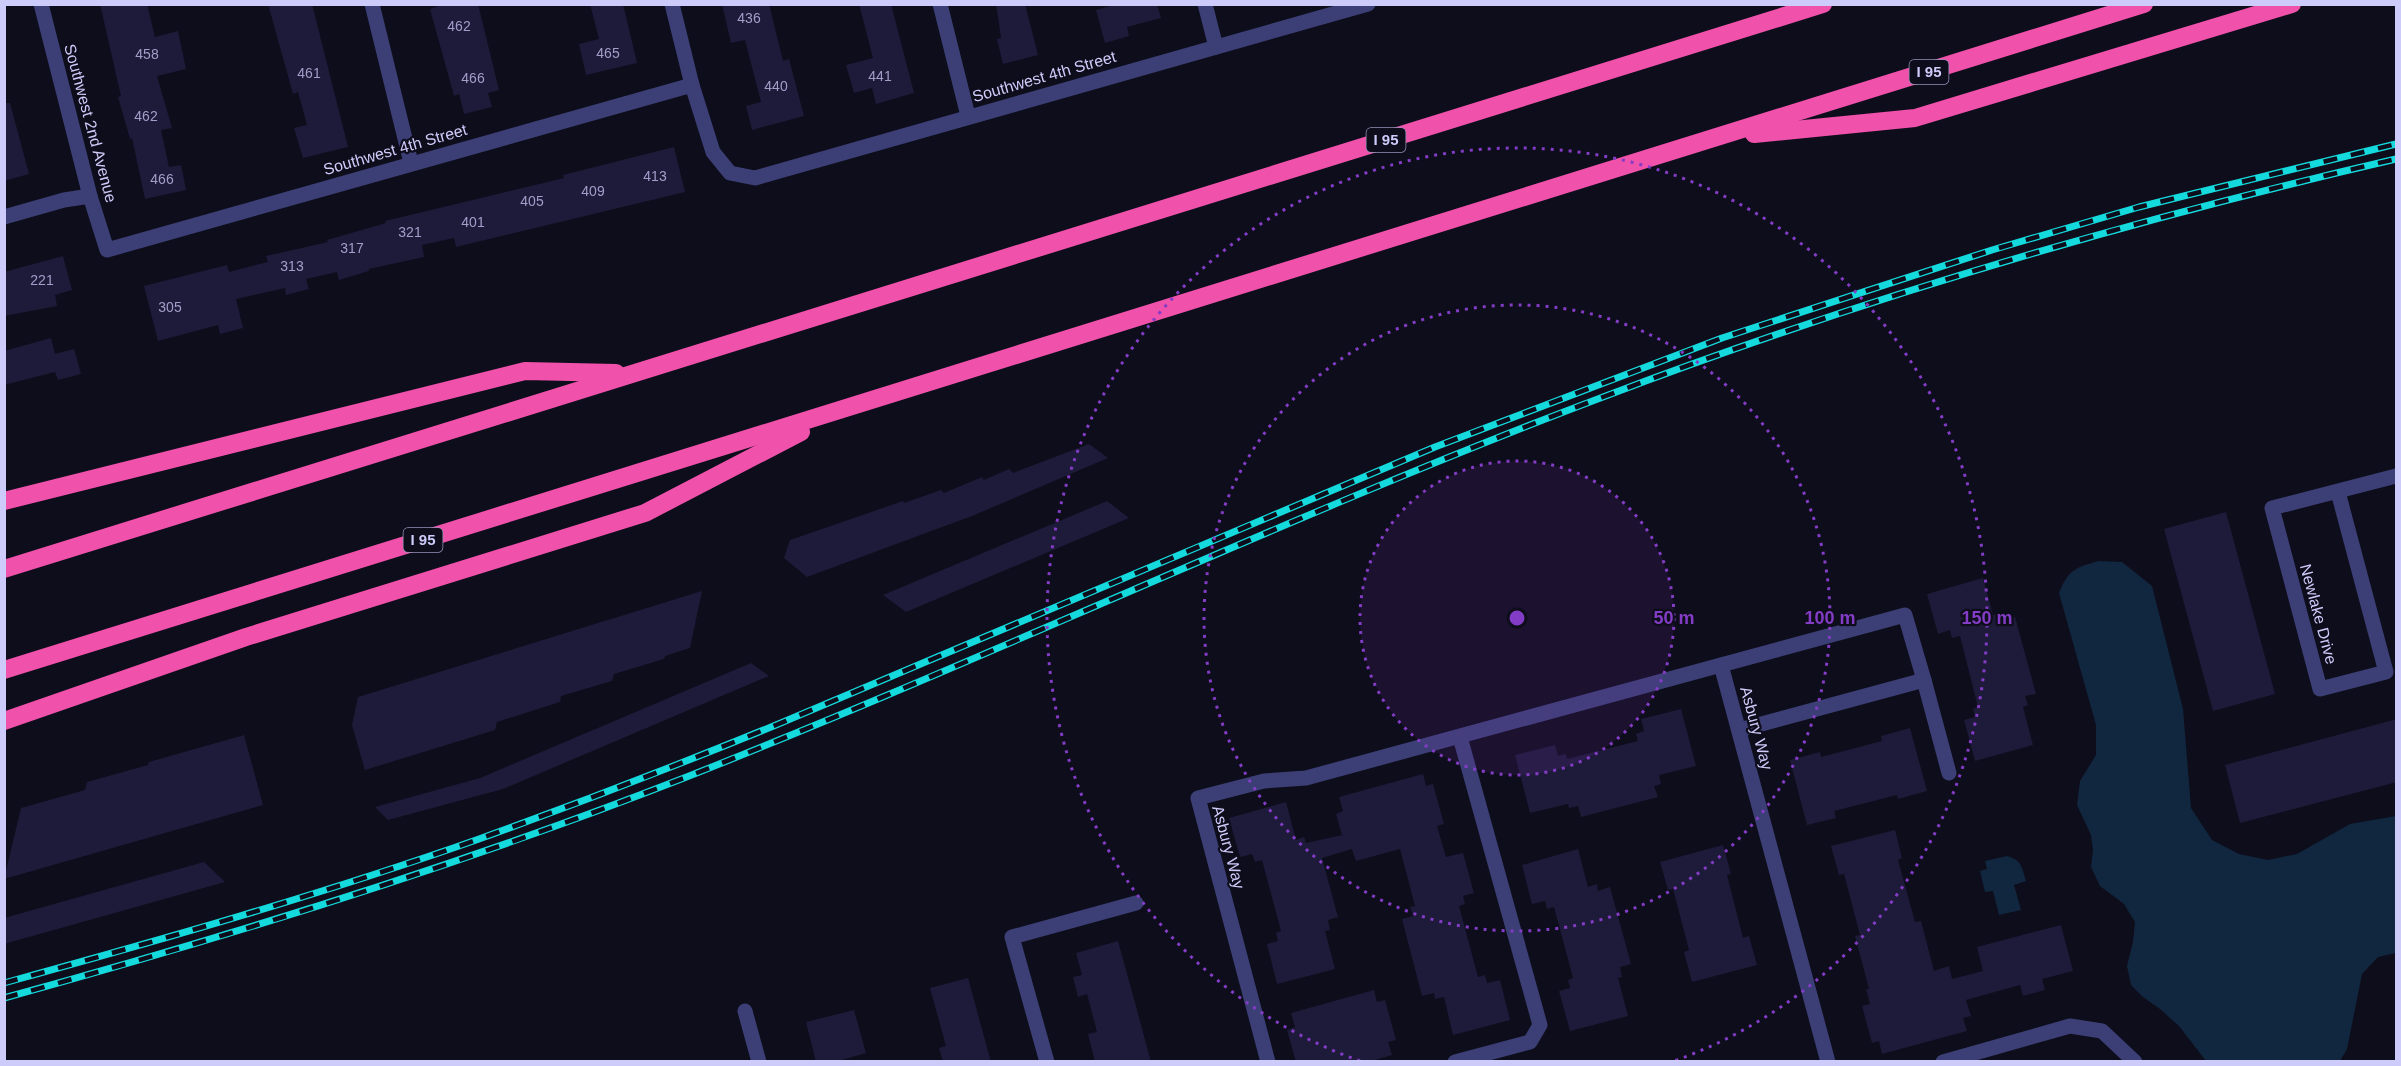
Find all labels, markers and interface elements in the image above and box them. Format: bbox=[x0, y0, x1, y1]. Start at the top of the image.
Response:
house number: 436 bbox=[737, 10, 761, 26]
house number: 462 bbox=[447, 18, 471, 34]
street label: Southwest 2nd Avenue bbox=[61, 42, 120, 204]
house number: 465 bbox=[596, 45, 620, 61]
house number: 458 bbox=[135, 46, 159, 62]
street label: Southwest 4th Street bbox=[970, 48, 1118, 105]
road number: I 95 bbox=[1910, 60, 1948, 84]
house number: 461 bbox=[297, 65, 321, 81]
house number: 441 bbox=[868, 68, 892, 84]
house number: 466 bbox=[461, 70, 485, 86]
house number: 440 bbox=[764, 78, 788, 94]
house number: 462 bbox=[134, 108, 158, 124]
street label: Southwest 4th Street bbox=[321, 121, 469, 178]
road number: I 95 bbox=[1366, 128, 1406, 152]
house number: 413 bbox=[643, 168, 667, 184]
house number: 466 bbox=[150, 171, 174, 187]
house number: 409 bbox=[581, 183, 605, 199]
house number: 405 bbox=[520, 193, 544, 209]
house number: 401 bbox=[461, 214, 485, 230]
house number: 321 bbox=[398, 224, 422, 240]
house number: 317 bbox=[340, 240, 364, 256]
house number: 313 bbox=[280, 258, 304, 274]
house number: 221 bbox=[30, 272, 54, 288]
house number: 305 bbox=[158, 299, 182, 315]
road number: I 95 bbox=[404, 528, 442, 552]
street label: Newlake Drive bbox=[2297, 562, 2340, 666]
centre of rings bbox=[1507, 608, 1527, 628]
text: 50 m bbox=[1653, 608, 1695, 628]
text: 100 m bbox=[1804, 608, 1856, 628]
text: 150 m bbox=[1961, 608, 2013, 628]
street label: Asbury Way bbox=[1737, 685, 1776, 772]
street label: Asbury Way bbox=[1209, 804, 1248, 891]

